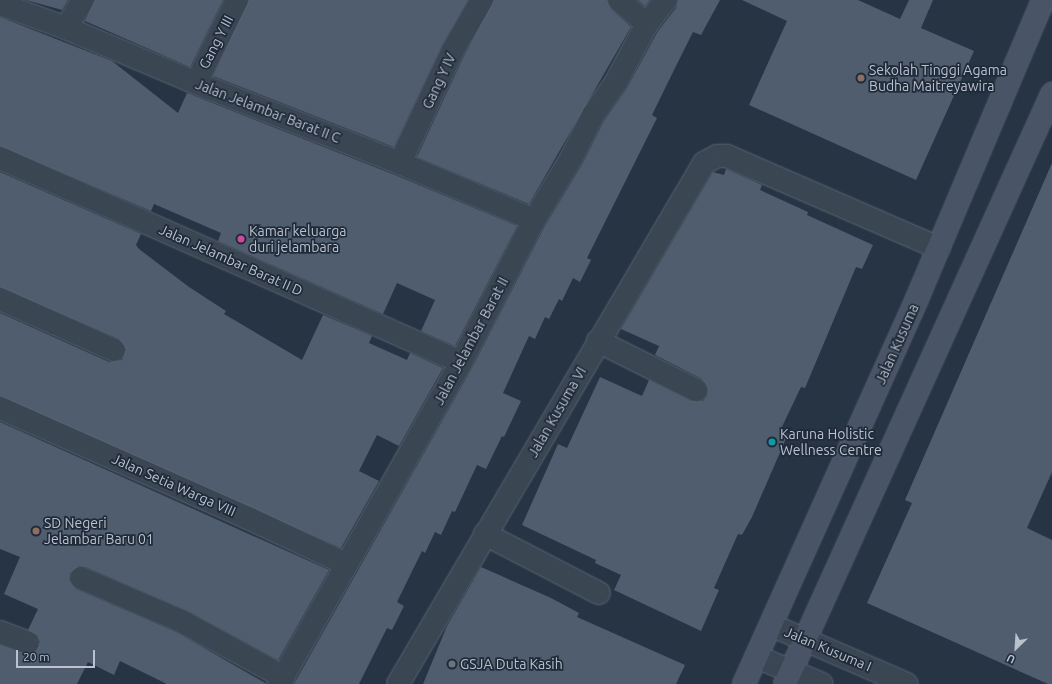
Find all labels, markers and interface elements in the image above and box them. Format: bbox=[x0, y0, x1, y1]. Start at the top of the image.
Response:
street label: Gang Y III bbox=[195, 12, 237, 72]
street label: Gang Y IV bbox=[419, 50, 459, 112]
place label: Sekolah Tinggi Agama Budha Maitreyawira bbox=[869, 62, 1007, 94]
marker: Sekolah Tinggi Agama Budha Maitreyawira bbox=[856, 73, 866, 83]
street label: Jalan Jelambar Barat II C bbox=[193, 76, 343, 146]
street label: Jalan Jelambar Barat II D bbox=[157, 221, 305, 299]
place label: Kamar keluarga duri jelambara bbox=[249, 223, 346, 256]
marker: Kamar keluarga duri jelambara bbox=[236, 234, 246, 244]
street label: Jalan Jelambar Barat II bbox=[430, 274, 512, 408]
street label: Jalan Kusuma bbox=[872, 301, 922, 387]
street label: Jalan Kusuma VI bbox=[524, 364, 590, 460]
place label: Karuna Holistic Wellness Centre bbox=[780, 426, 882, 458]
marker: Karuna Holistic Wellness Centre bbox=[767, 437, 777, 447]
street label: Jalan Setia Warga VIII bbox=[109, 450, 239, 520]
place label: SD Negeri Jelambar Baru 01 bbox=[44, 515, 154, 548]
marker: SD Negeri Jelambar Baru 01 bbox=[31, 526, 41, 536]
street label: Jalan Kusuma I bbox=[782, 623, 874, 675]
north arrow bbox=[996, 628, 1036, 668]
scale bar bbox=[18, 642, 97, 668]
text: 20 m bbox=[23, 650, 50, 663]
text: U bbox=[1005, 652, 1017, 666]
place label: GSJA Duta Kasih bbox=[460, 656, 563, 672]
marker: GSJA Duta Kasih bbox=[447, 659, 457, 669]

